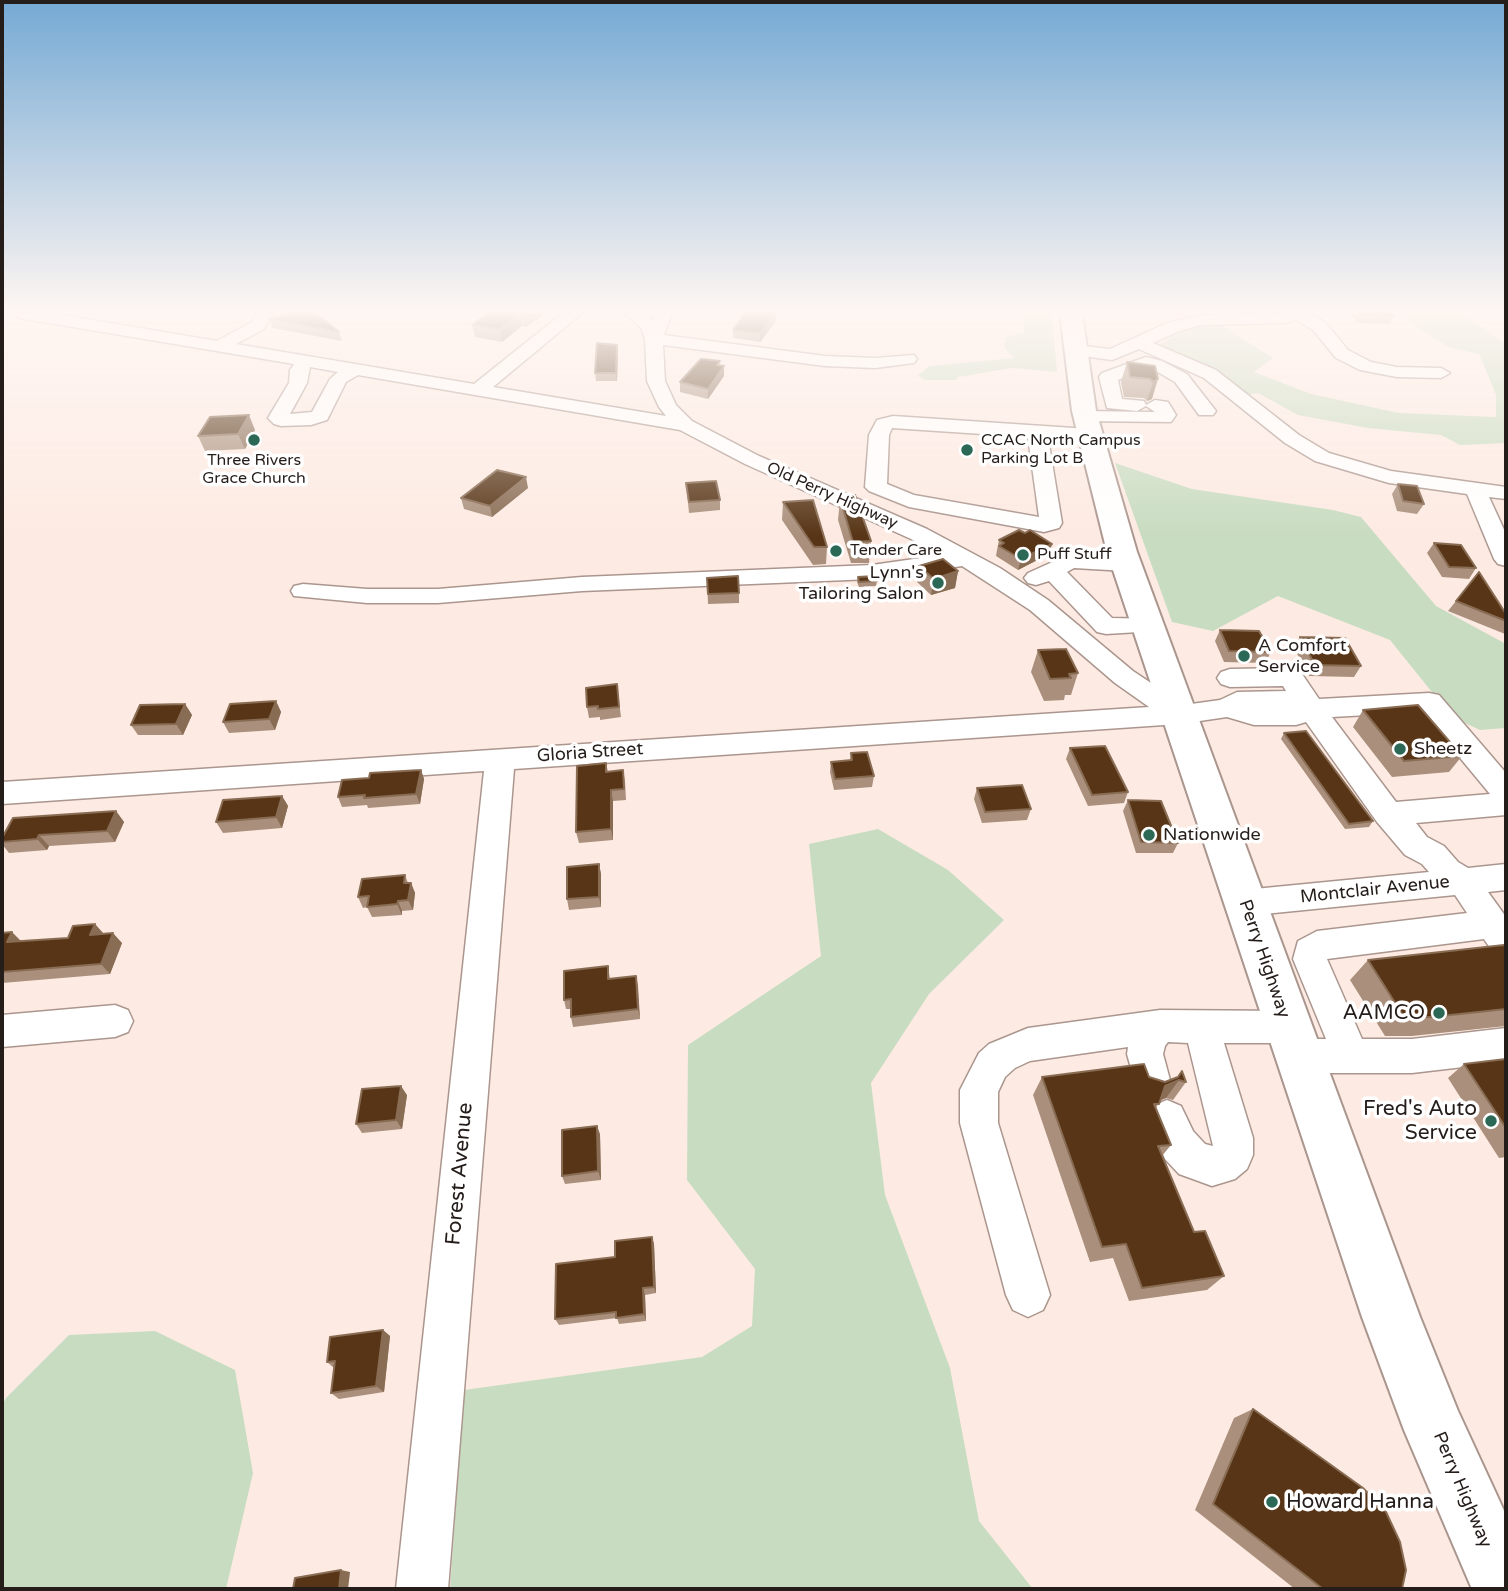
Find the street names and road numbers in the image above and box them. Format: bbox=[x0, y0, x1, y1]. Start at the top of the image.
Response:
street label: Old Perry Highway bbox=[764, 458, 900, 534]
street label: Gloria Street bbox=[536, 739, 644, 767]
street label: Montclair Avenue bbox=[1299, 871, 1451, 909]
street label: Perry Highway bbox=[1234, 897, 1294, 1021]
street label: Forest Avenue bbox=[441, 1102, 479, 1246]
street label: Perry Highway bbox=[1428, 1429, 1496, 1551]

